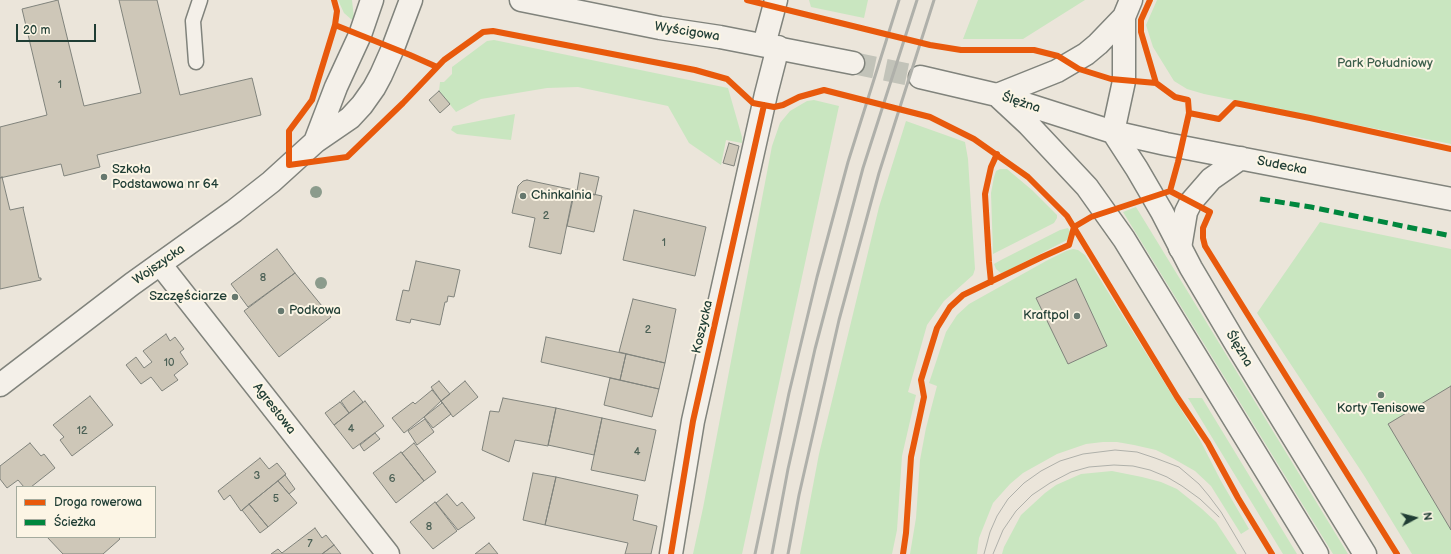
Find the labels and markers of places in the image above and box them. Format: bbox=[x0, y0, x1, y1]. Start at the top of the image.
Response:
place label: Szkoła Podstawowa nr 64 bbox=[112, 162, 219, 193]
marker: Szkoła Podstawowa nr 64 bbox=[99, 172, 109, 182]
place label: Chinkalnia bbox=[531, 188, 592, 204]
marker: Chinkalnia bbox=[518, 191, 528, 201]
place label: Szczęściarze bbox=[149, 289, 227, 305]
marker: Szczęściarze bbox=[230, 292, 240, 302]
place label: Podkowa bbox=[289, 303, 341, 319]
marker: Podkowa bbox=[276, 306, 286, 316]
place label: Kraftpol bbox=[1023, 308, 1069, 324]
marker: Kraftpol bbox=[1072, 311, 1082, 321]
marker: Korty Tenisowe bbox=[1376, 390, 1386, 400]
place label: Korty Tenisowe bbox=[1337, 401, 1425, 417]

